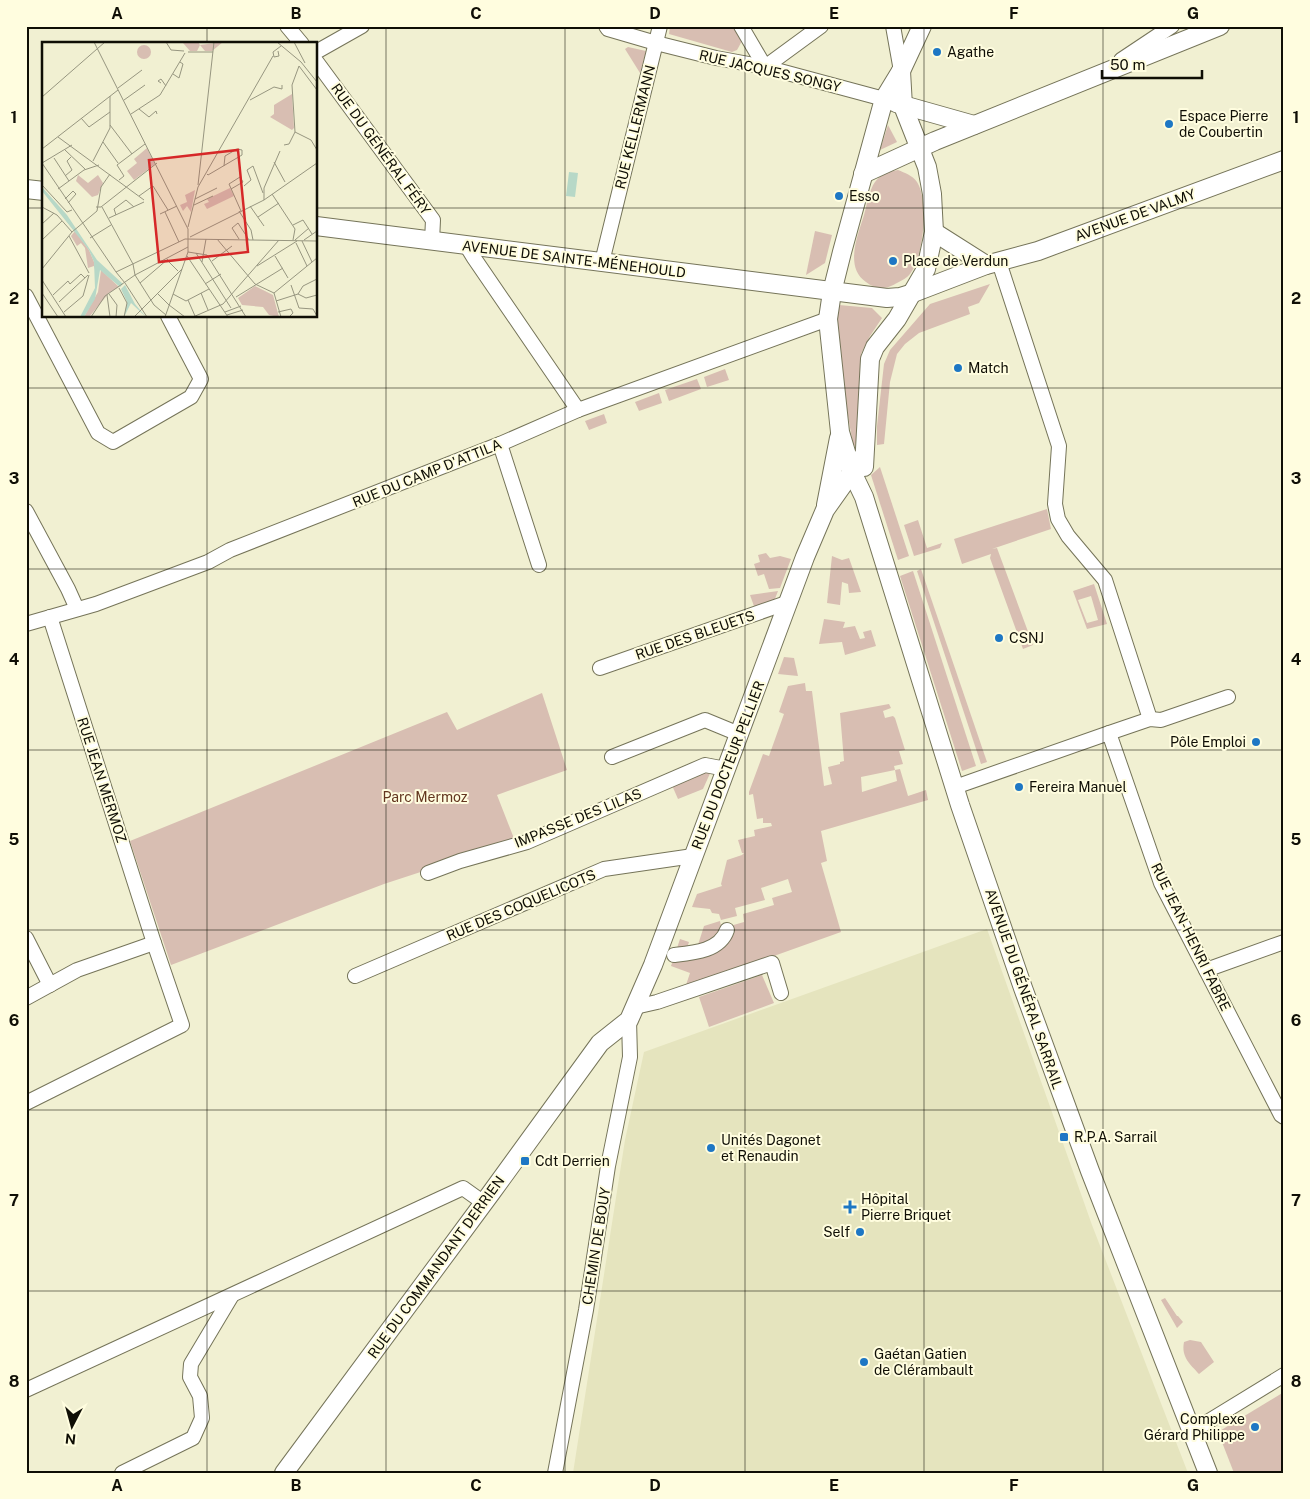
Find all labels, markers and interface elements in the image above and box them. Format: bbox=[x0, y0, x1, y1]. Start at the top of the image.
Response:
text: A bbox=[111, 4, 123, 23]
text: B bbox=[291, 4, 302, 23]
text: C bbox=[470, 4, 482, 23]
text: D bbox=[649, 4, 661, 23]
text: E bbox=[829, 4, 839, 23]
text: F bbox=[1009, 4, 1019, 23]
text: G bbox=[1187, 4, 1199, 23]
inset map bbox=[42, 42, 318, 318]
place label: Agathe bbox=[947, 44, 994, 60]
marker: Agathe bbox=[931, 46, 943, 58]
street label: RUE JACQUES SONGY bbox=[698, 47, 843, 95]
scale bar bbox=[1102, 48, 1202, 80]
text: 50 m bbox=[1110, 56, 1145, 73]
street label: RUE KELLERMANN bbox=[612, 63, 658, 191]
street label: RUE DU GÉNÉRAL FÉRY bbox=[328, 80, 435, 218]
text: 1 bbox=[11, 108, 17, 127]
place label: Espace Pierre de Coubertin bbox=[1179, 108, 1269, 140]
text: 1 bbox=[1293, 108, 1299, 127]
marker: Espace Pierre de Coubertin bbox=[1163, 118, 1175, 130]
street label: AVENUE DE VALMY bbox=[1073, 186, 1198, 244]
place label: Esso bbox=[849, 188, 880, 204]
marker: Esso bbox=[833, 190, 845, 202]
street label: AVENUE DE SAINTE-MÉNEHOULD bbox=[461, 236, 687, 281]
place label: Place de Verdun bbox=[903, 253, 1008, 269]
marker: Place de Verdun bbox=[887, 255, 899, 267]
text: 2 bbox=[9, 289, 19, 308]
text: 2 bbox=[1291, 289, 1301, 308]
place label: Match bbox=[968, 360, 1009, 376]
marker: Match bbox=[952, 362, 964, 374]
street label: RUE DU CAMP D'ATTILA bbox=[350, 436, 504, 510]
text: 3 bbox=[9, 469, 19, 488]
text: 3 bbox=[1291, 469, 1301, 488]
street label: RUE DES BLEUETS bbox=[633, 607, 757, 663]
place label: CSNJ bbox=[1009, 630, 1044, 646]
marker: CSNJ bbox=[993, 632, 1005, 644]
text: 4 bbox=[9, 650, 20, 669]
text: 4 bbox=[1291, 650, 1302, 669]
street label: RUE DU DOCTEUR PELLIER bbox=[688, 679, 768, 851]
street label: RUE JEAN MERMOZ bbox=[74, 715, 130, 845]
place label: Pôle Emploi bbox=[1170, 734, 1246, 750]
marker: Pôle Emploi bbox=[1250, 736, 1262, 748]
place label: Fereira Manuel bbox=[1029, 779, 1127, 795]
marker: Fereira Manuel bbox=[1013, 781, 1025, 793]
street label: IMPASSE DES LILAS bbox=[512, 785, 644, 851]
park label: Parc Mermoz bbox=[382, 789, 468, 805]
text: 5 bbox=[9, 830, 20, 849]
text: 5 bbox=[1291, 830, 1302, 849]
street label: RUE JEAN-HENRI FABRE bbox=[1148, 860, 1234, 1014]
street label: RUE DES COQUELICOTS bbox=[444, 866, 598, 944]
street label: AVENUE DU GÉNÉRAL SARRAIL bbox=[982, 886, 1067, 1091]
text: 6 bbox=[9, 1011, 19, 1030]
text: 6 bbox=[1291, 1011, 1301, 1030]
place label: R.P.A. Sarrail bbox=[1074, 1129, 1157, 1145]
marker: R.P.A. Sarrail bbox=[1058, 1131, 1070, 1143]
place label: Unités Dagonet et Renaudin bbox=[721, 1132, 821, 1164]
marker: Unités Dagonet et Renaudin bbox=[705, 1142, 717, 1154]
place label: Cdt Derrien bbox=[535, 1153, 610, 1169]
marker: Cdt Derrien bbox=[519, 1155, 531, 1167]
street label: RUE DU COMMANDANT DERRIEN bbox=[364, 1173, 508, 1361]
street label: CHEMIN DE BOUY bbox=[579, 1186, 613, 1306]
text: 7 bbox=[9, 1191, 19, 1210]
place label: Hôpital Pierre Briquet bbox=[861, 1191, 951, 1223]
text: 7 bbox=[1291, 1191, 1301, 1210]
marker: Hôpital Pierre Briquet bbox=[843, 1200, 857, 1214]
place label: Self bbox=[823, 1224, 850, 1240]
marker: Self bbox=[854, 1226, 866, 1238]
place label: Gaétan Gatien de Clérambault bbox=[874, 1346, 974, 1378]
marker: Gaétan Gatien de Clérambault bbox=[858, 1356, 870, 1368]
text: 8 bbox=[9, 1372, 20, 1391]
text: 8 bbox=[1291, 1372, 1302, 1391]
north arrow bbox=[48, 1402, 98, 1452]
place label: Complexe Gérard Philippe bbox=[1144, 1411, 1245, 1443]
marker: Complexe Gérard Philippe bbox=[1249, 1421, 1261, 1433]
text: N bbox=[64, 1430, 77, 1447]
text: A bbox=[111, 1476, 123, 1495]
text: B bbox=[291, 1476, 302, 1495]
text: C bbox=[470, 1476, 482, 1495]
text: D bbox=[649, 1476, 661, 1495]
text: E bbox=[829, 1476, 839, 1495]
text: F bbox=[1009, 1476, 1019, 1495]
text: G bbox=[1187, 1476, 1199, 1495]

